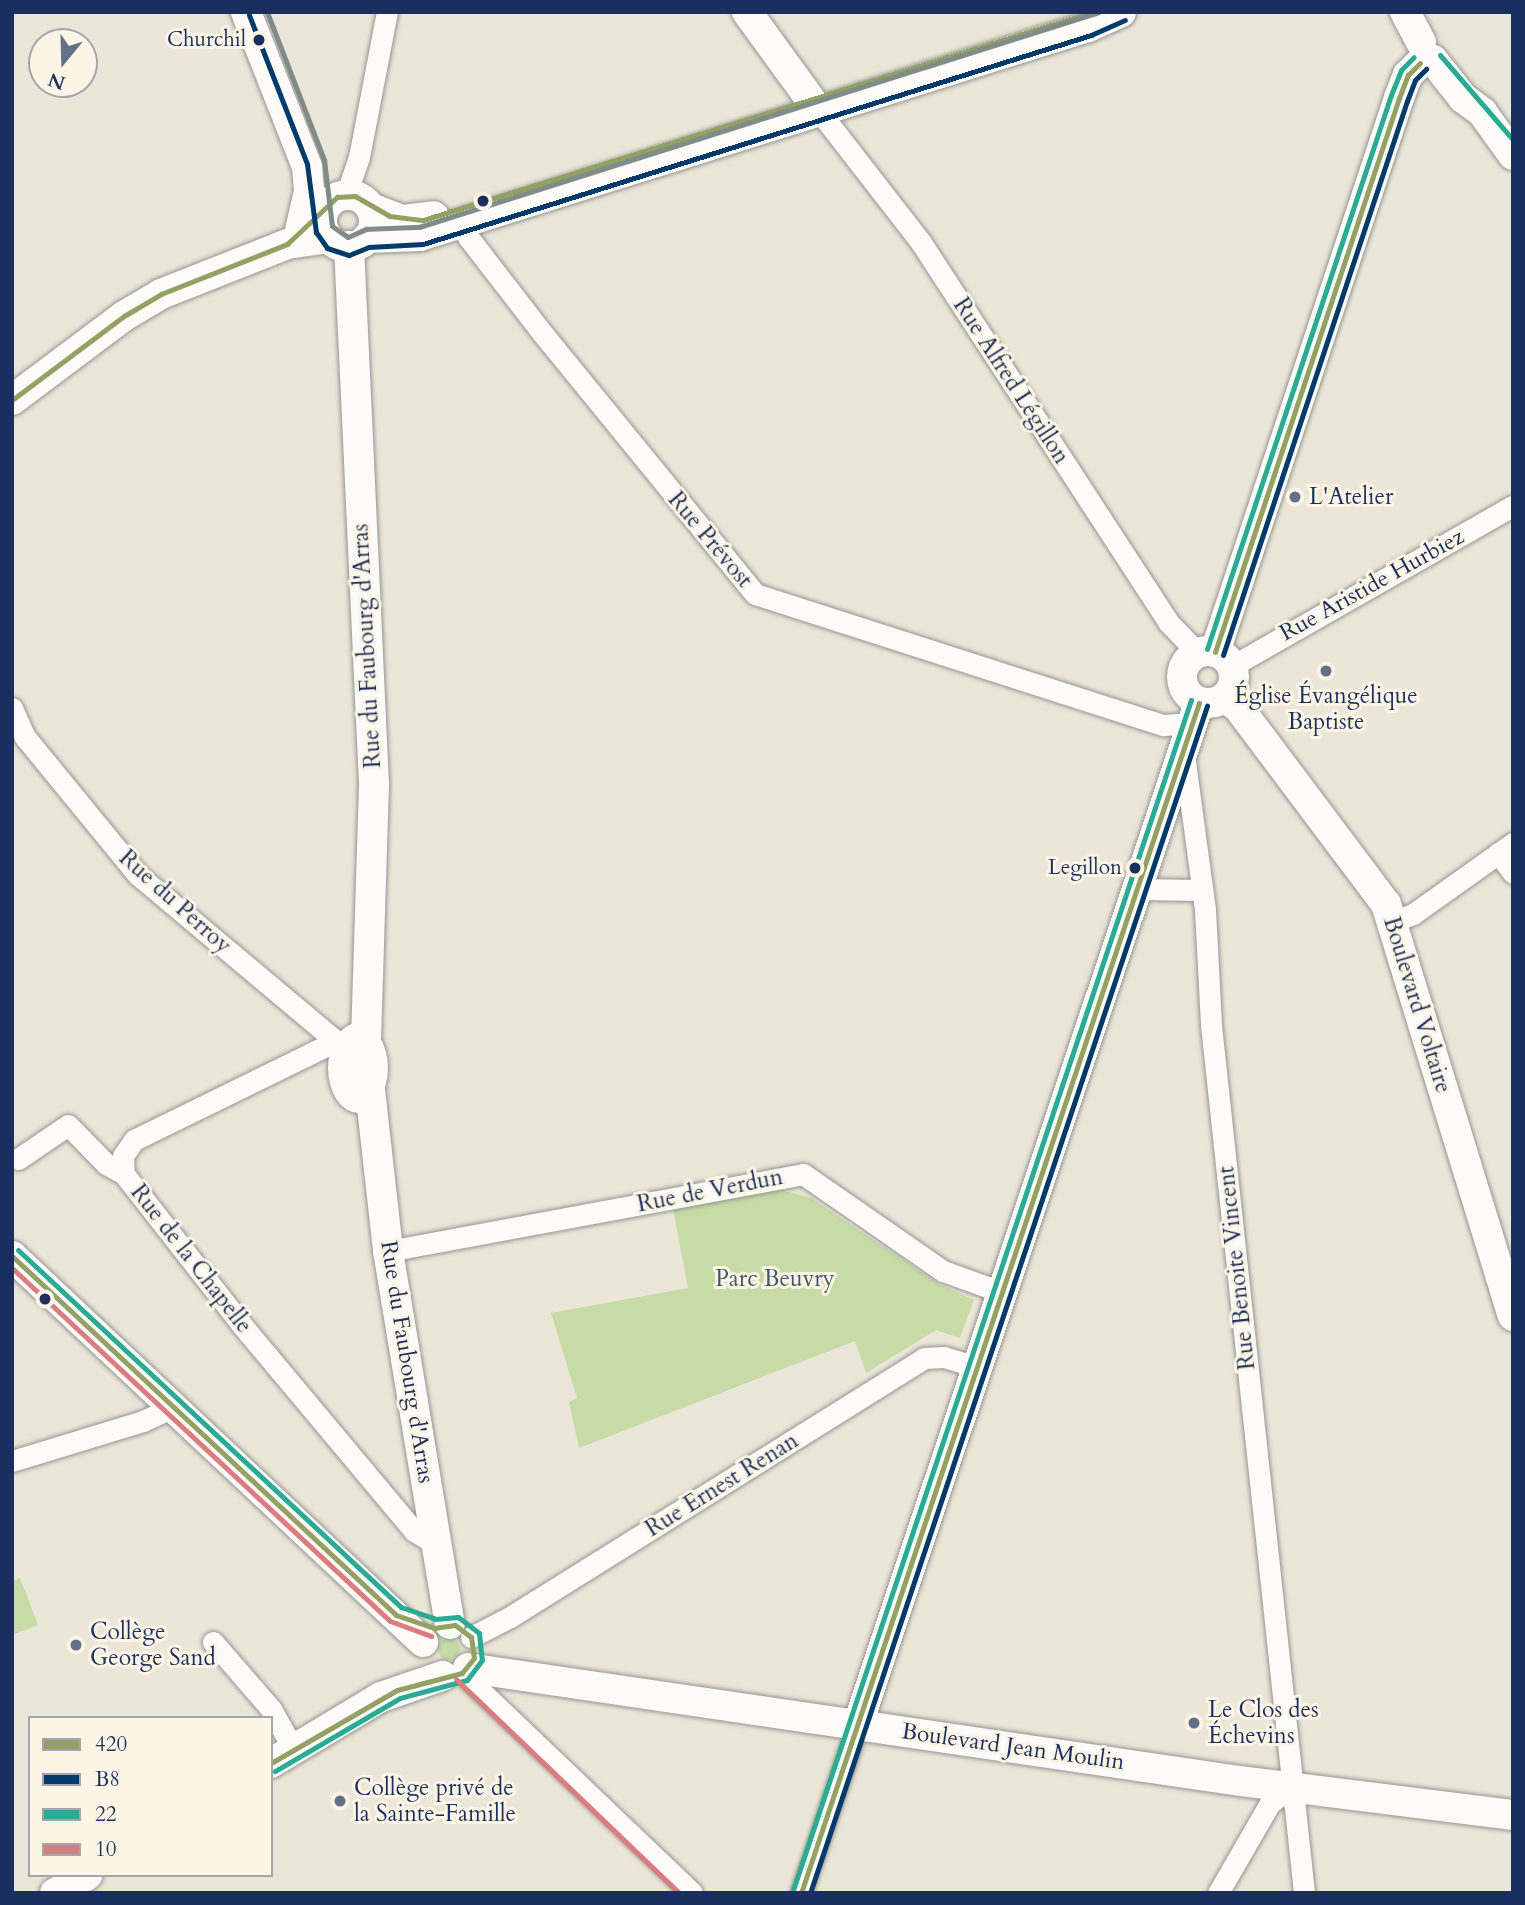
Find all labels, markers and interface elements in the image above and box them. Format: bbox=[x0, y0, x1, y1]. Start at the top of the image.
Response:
place label: Churchil bbox=[167, 27, 246, 53]
north arrow bbox=[28, 28, 98, 98]
marker: Churchil bbox=[252, 33, 266, 47]
text: N bbox=[45, 66, 69, 96]
unlabelled marker bbox=[476, 194, 490, 208]
street label: Rue Alfred Légillon bbox=[947, 293, 1075, 469]
place label: L'Atelier bbox=[1309, 483, 1393, 511]
street label: Rue Prévost bbox=[662, 486, 758, 594]
marker: L'Atelier bbox=[1287, 489, 1303, 505]
street label: Rue du Faubourg d'Arras bbox=[347, 523, 387, 769]
street label: Rue Aristide Hurbiez bbox=[1275, 523, 1469, 647]
marker: Église Évangélique Baptiste bbox=[1318, 663, 1334, 679]
place label: Église Évangélique Baptiste bbox=[1234, 682, 1418, 736]
street label: Rue du Perroy bbox=[113, 844, 237, 960]
place label: Legillon bbox=[1048, 855, 1122, 881]
marker: Legillon bbox=[1128, 861, 1142, 875]
street label: Boulevard Voltaire bbox=[1377, 913, 1457, 1097]
street label: Rue de Verdun bbox=[635, 1163, 785, 1219]
street label: Rue Benoite Vincent bbox=[1213, 1165, 1261, 1371]
street label: Rue de la Chapelle bbox=[124, 1179, 258, 1339]
street label: Rue du Faubourg d'Arras bbox=[374, 1239, 440, 1485]
park label: Parc Beuvry bbox=[715, 1265, 835, 1293]
unlabelled marker bbox=[38, 1292, 52, 1306]
street label: Rue Ernest Renan bbox=[641, 1427, 803, 1543]
place label: Collège George Sand bbox=[90, 1618, 216, 1672]
marker: Collège George Sand bbox=[68, 1637, 84, 1653]
place label: Le Clos des Échevins bbox=[1208, 1696, 1319, 1750]
marker: Le Clos des Échevins bbox=[1186, 1715, 1202, 1731]
legend bbox=[28, 1716, 273, 1877]
street label: Boulevard Jean Moulin bbox=[900, 1718, 1126, 1776]
text: 420 bbox=[95, 1730, 127, 1759]
text: B8 bbox=[95, 1765, 120, 1794]
place label: Collège privé de la Sainte-Famille bbox=[354, 1774, 516, 1828]
marker: Collège privé de la Sainte-Famille bbox=[332, 1793, 348, 1809]
text: 22 bbox=[95, 1800, 117, 1829]
text: 10 bbox=[95, 1835, 117, 1864]

